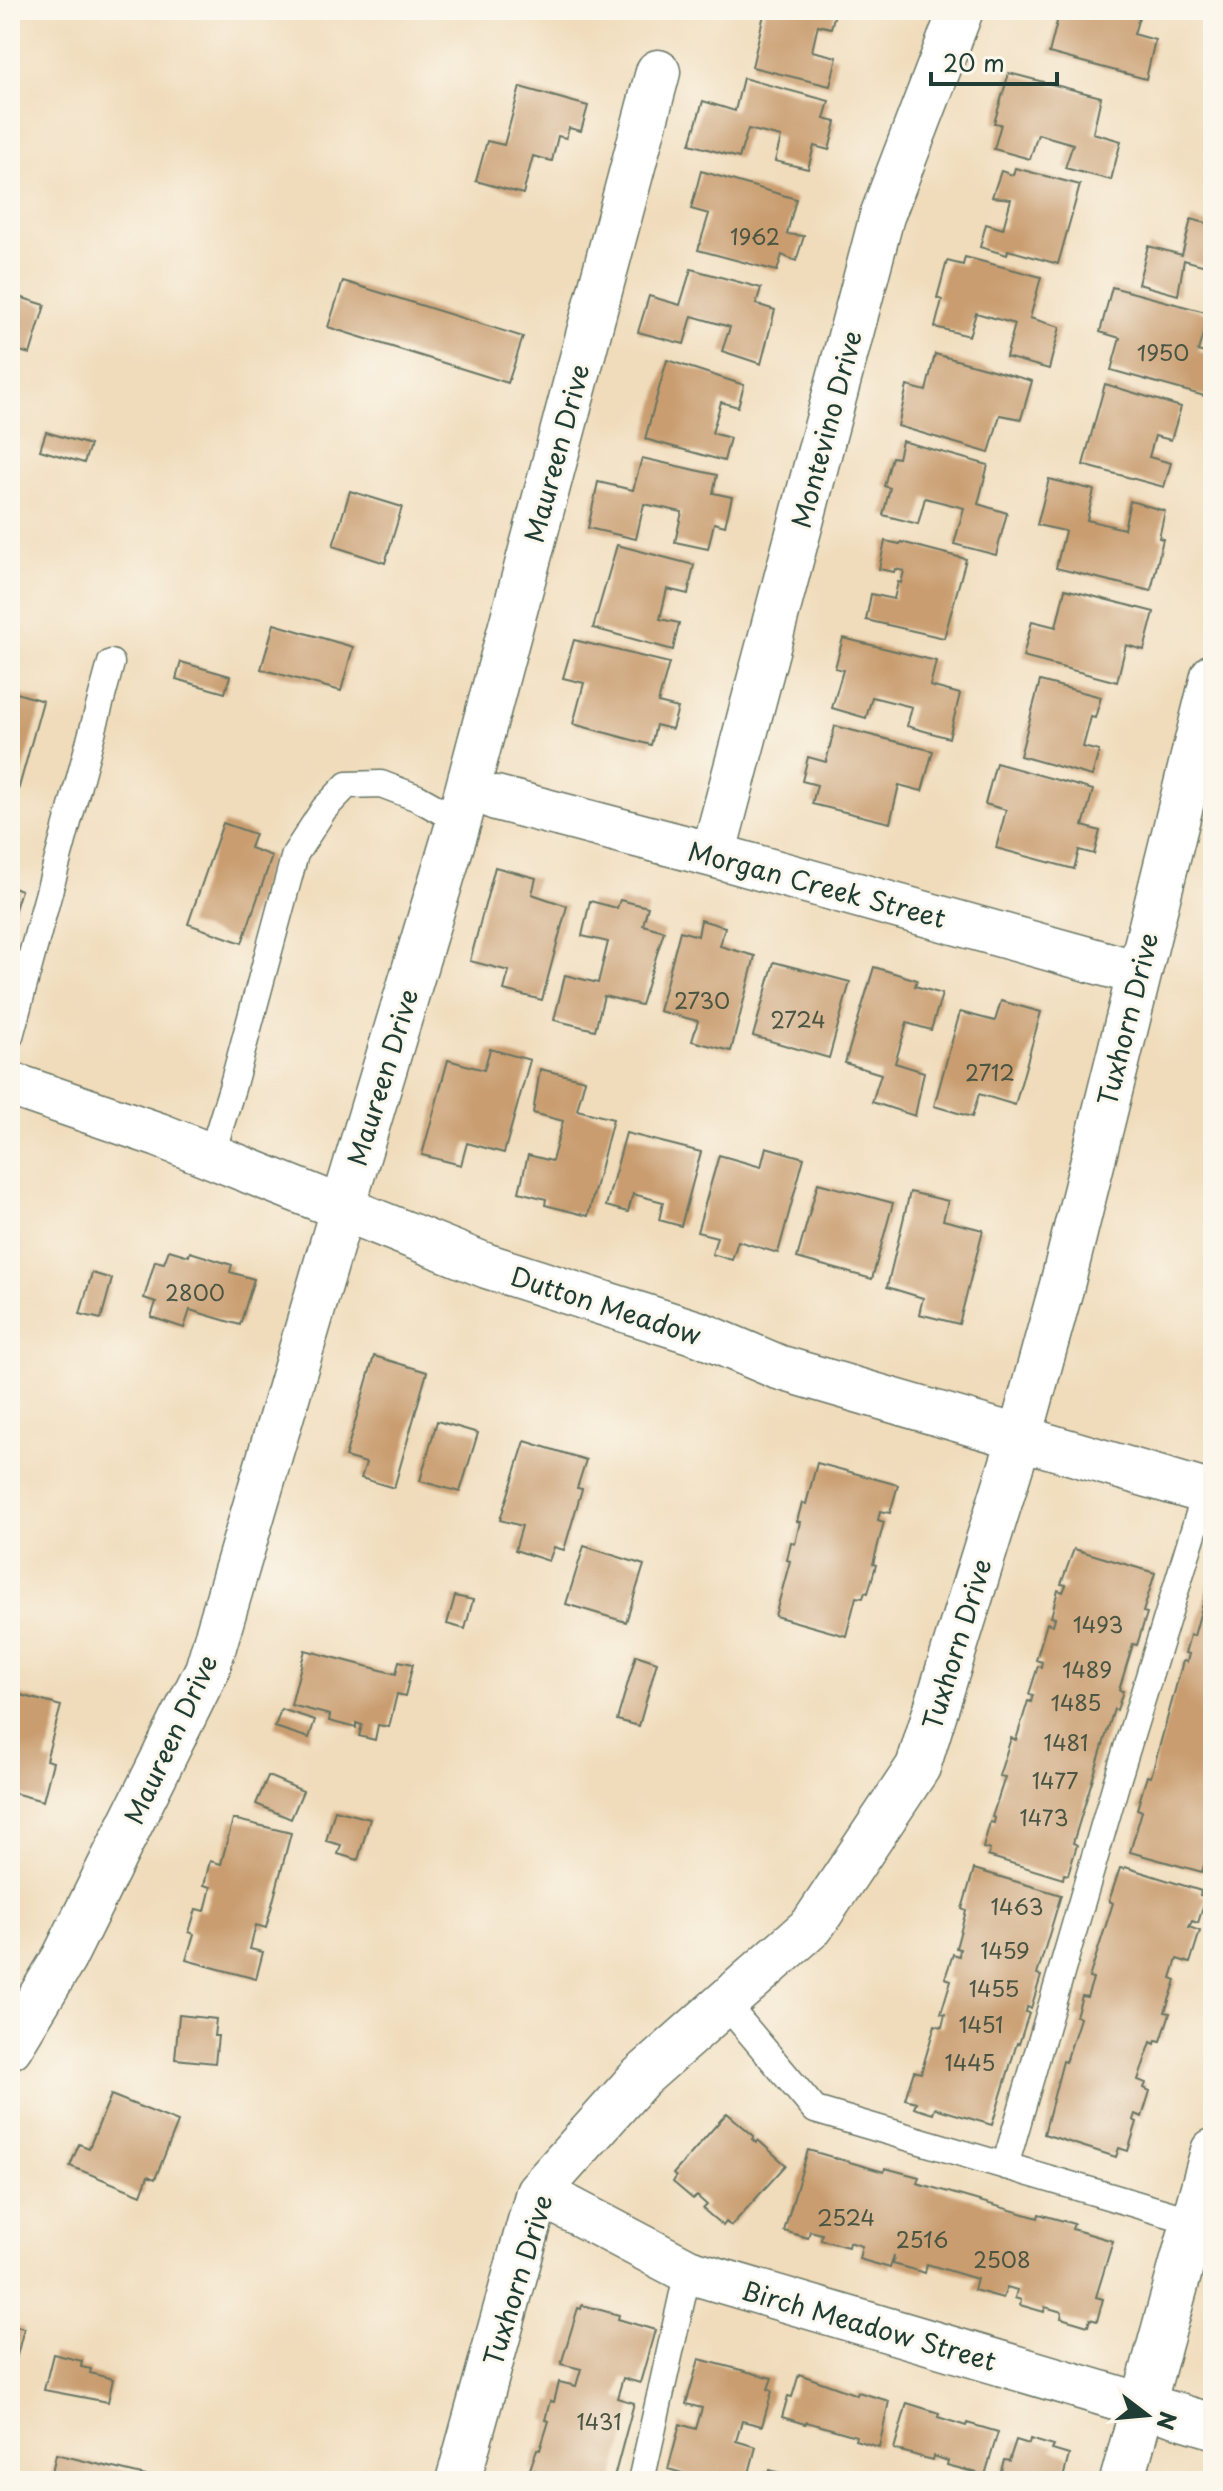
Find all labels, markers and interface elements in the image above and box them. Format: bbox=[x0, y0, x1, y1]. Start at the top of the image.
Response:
scale bar bbox=[931, 36, 1057, 86]
text: 20 m bbox=[943, 44, 1005, 80]
house number: 1962 bbox=[730, 219, 780, 252]
street label: Montevino Drive bbox=[781, 326, 871, 532]
house number: 1950 bbox=[1137, 335, 1189, 368]
street label: Maureen Drive bbox=[513, 359, 599, 547]
street label: Morgan Creek Street bbox=[684, 831, 950, 937]
street label: Tuxhorn Drive bbox=[1087, 928, 1167, 1110]
house number: 2730 bbox=[674, 983, 730, 1016]
street label: Maureen Drive bbox=[337, 984, 427, 1170]
house number: 2724 bbox=[770, 1002, 826, 1035]
house number: 2712 bbox=[965, 1055, 1015, 1088]
street label: Dutton Meadow bbox=[506, 1256, 706, 1354]
house number: 2800 bbox=[165, 1275, 225, 1308]
street label: Tuxhorn Drive bbox=[911, 1554, 1001, 1734]
house number: 1493 bbox=[1073, 1607, 1123, 1640]
street label: Maureen Drive bbox=[114, 1648, 226, 1830]
house number: 1489 bbox=[1062, 1652, 1112, 1685]
house number: 1485 bbox=[1051, 1685, 1101, 1718]
house number: 1481 bbox=[1044, 1725, 1088, 1758]
house number: 1477 bbox=[1032, 1763, 1078, 1796]
house number: 1473 bbox=[1019, 1800, 1069, 1833]
house number: 1463 bbox=[990, 1889, 1044, 1922]
house number: 1459 bbox=[980, 1933, 1030, 1966]
house number: 1455 bbox=[969, 1971, 1019, 2004]
house number: 1451 bbox=[959, 2007, 1003, 2040]
house number: 1445 bbox=[944, 2045, 996, 2078]
street label: Tuxhorn Drive bbox=[472, 2190, 562, 2370]
house number: 2524 bbox=[817, 2200, 875, 2233]
house number: 2516 bbox=[896, 2222, 948, 2255]
house number: 2508 bbox=[973, 2242, 1031, 2275]
street label: Birch Meadow Street bbox=[737, 2270, 1001, 2380]
north arrow bbox=[1107, 2375, 1187, 2455]
house number: 1431 bbox=[576, 2404, 622, 2437]
text: N bbox=[1149, 2408, 1186, 2434]

